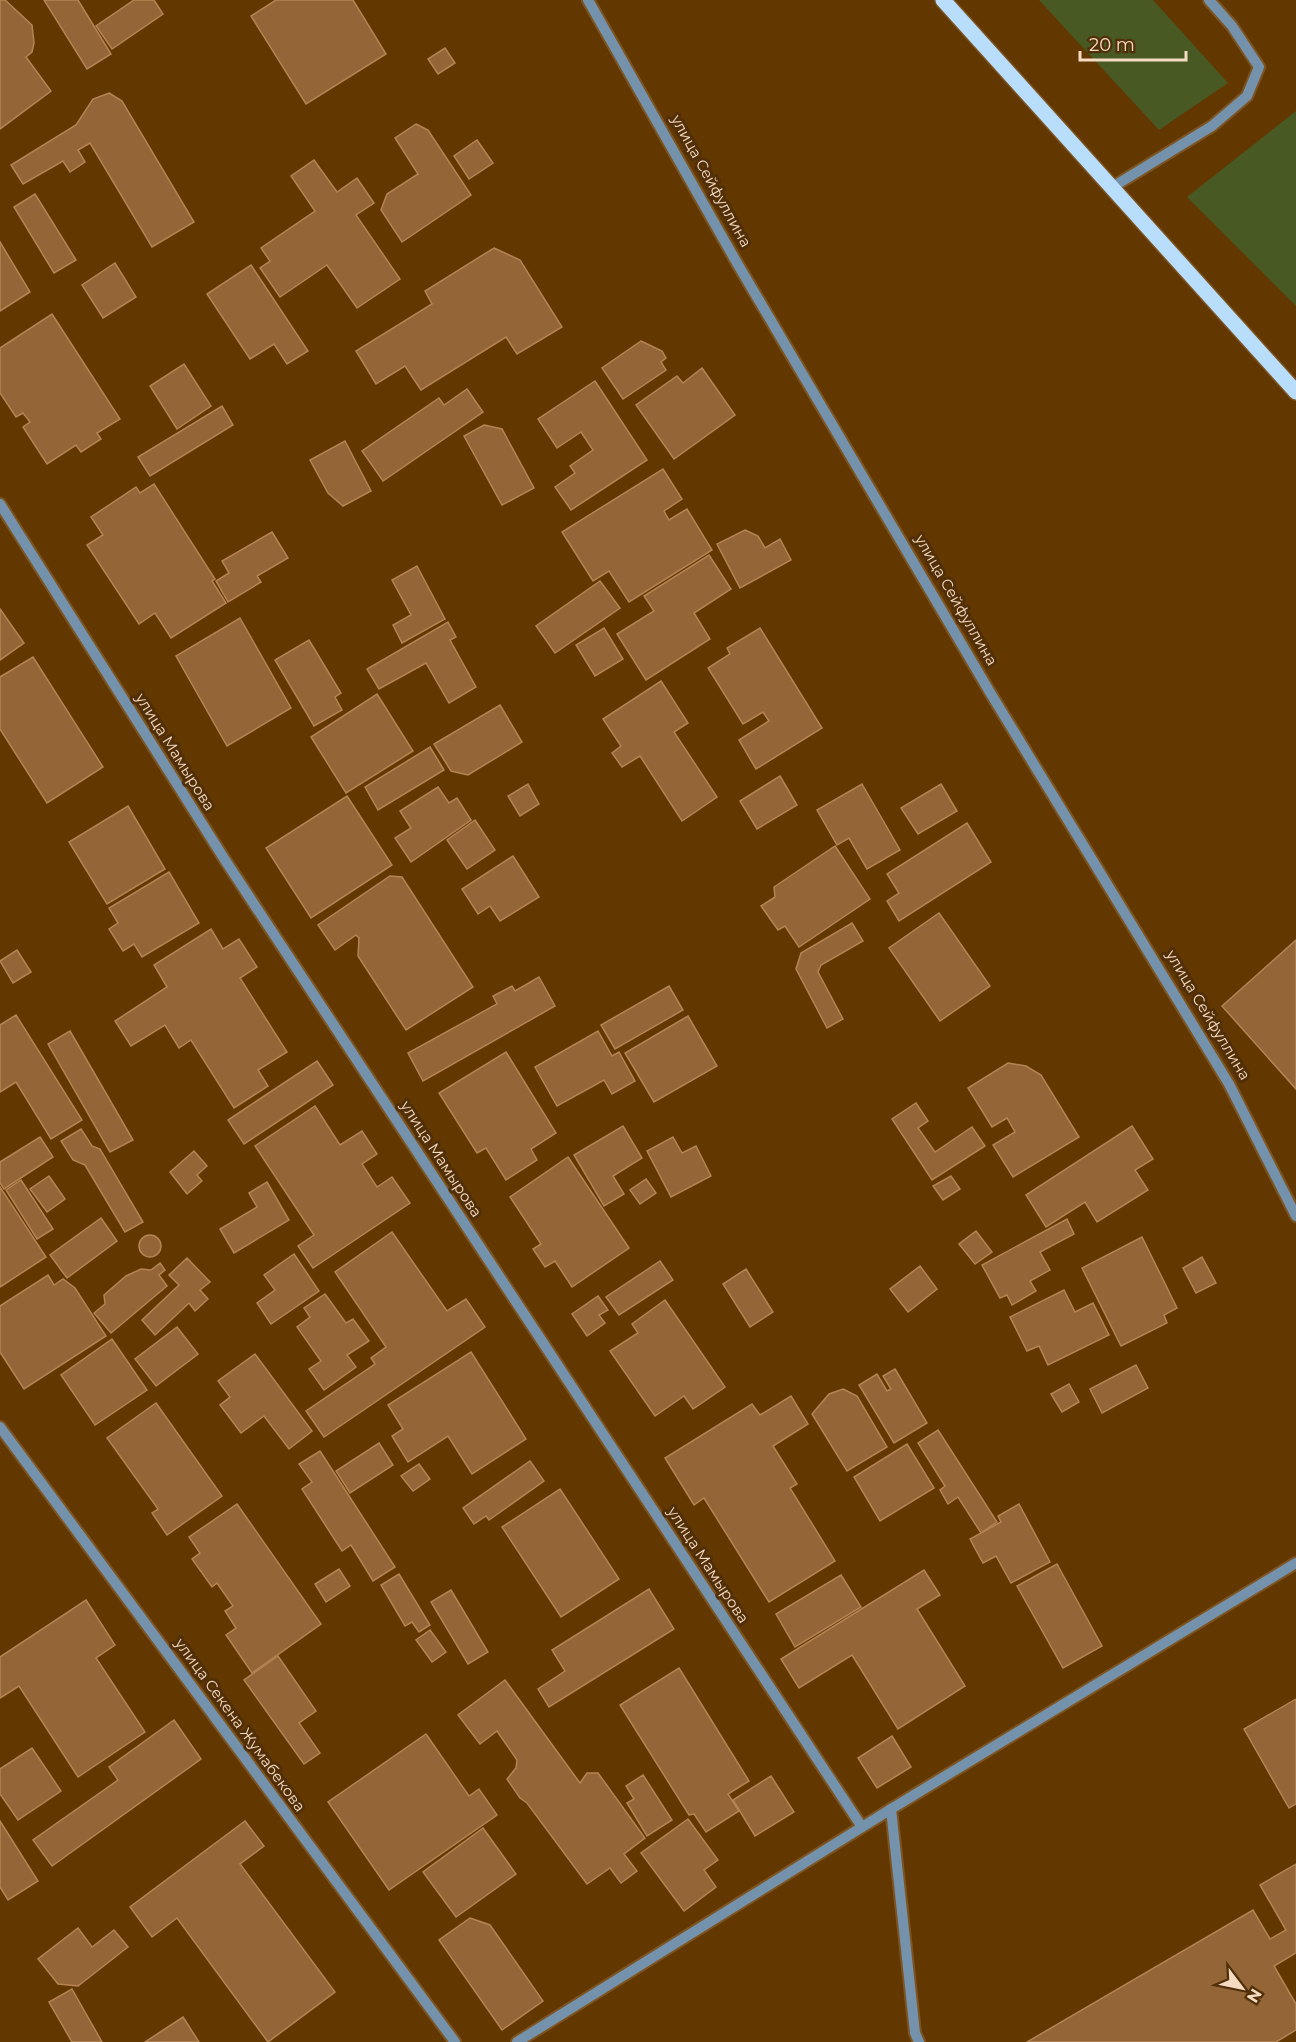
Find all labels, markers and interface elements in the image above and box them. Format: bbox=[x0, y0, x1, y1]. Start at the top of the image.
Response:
scale bar bbox=[1080, 24, 1186, 62]
text: 20 m bbox=[1089, 34, 1135, 56]
street label: улица Сейфуллина bbox=[667, 110, 756, 250]
street label: улица Сейфуллина bbox=[911, 530, 1002, 669]
street label: улица Мамырова bbox=[131, 688, 219, 814]
street label: улица Сейфуллина bbox=[1162, 945, 1255, 1083]
street label: улица Мамырова bbox=[396, 1096, 486, 1221]
street label: улица Мамырова bbox=[663, 1502, 753, 1627]
street label: улица Секена Жумабекова bbox=[170, 1633, 310, 1815]
north arrow bbox=[1212, 1958, 1272, 2018]
text: N bbox=[1243, 1985, 1266, 2006]

